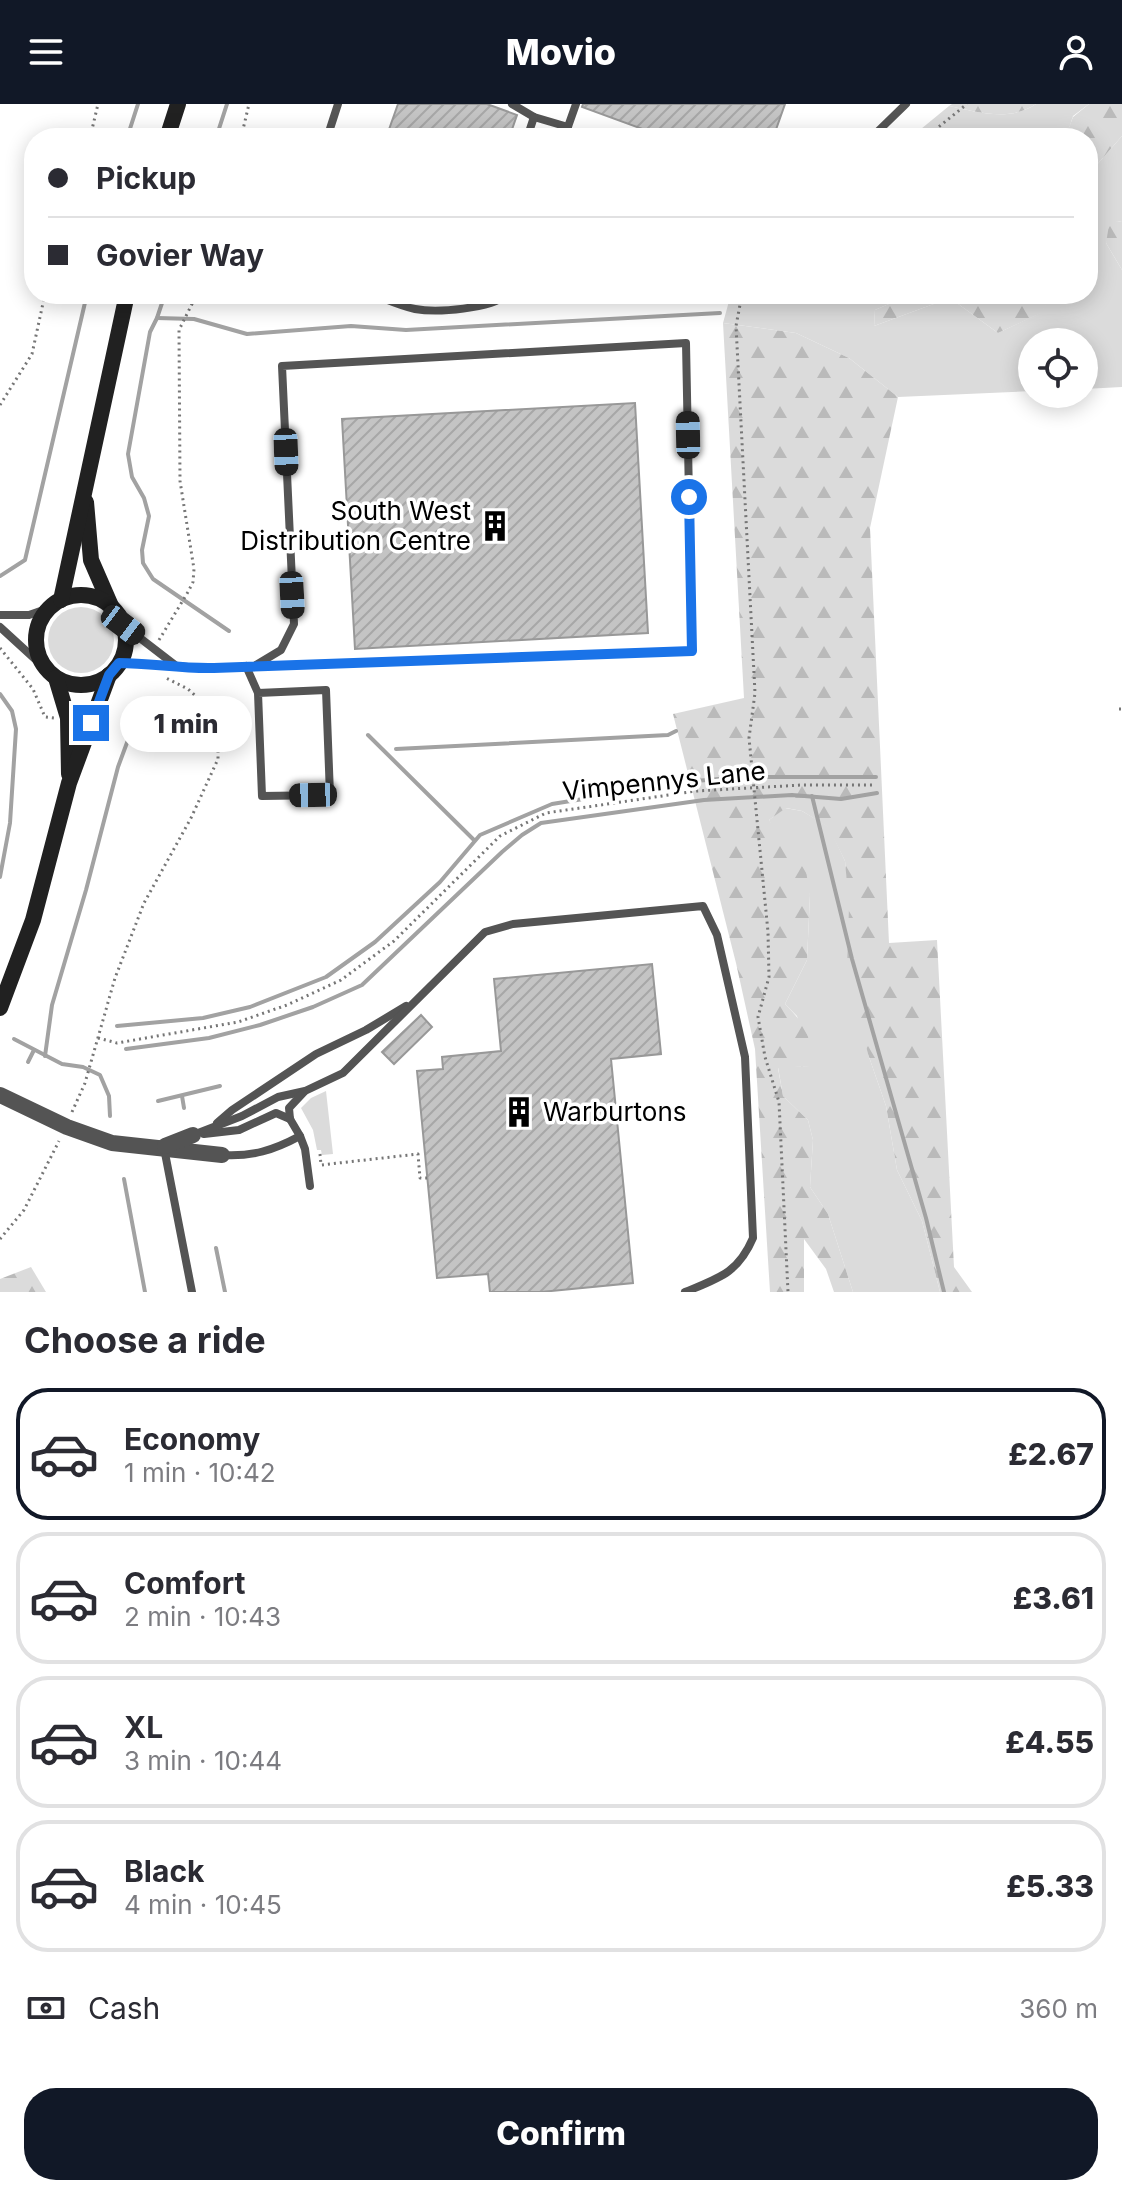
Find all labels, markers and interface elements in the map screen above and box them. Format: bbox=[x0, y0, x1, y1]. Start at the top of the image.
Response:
icon: menu bbox=[24, 30, 68, 74]
text: Movio bbox=[506, 30, 616, 74]
icon: person bbox=[1054, 30, 1098, 74]
text: Pickup bbox=[96, 160, 196, 196]
text: Govier Way bbox=[96, 237, 264, 273]
map controls bbox=[1018, 328, 1098, 408]
button: locate bbox=[1018, 328, 1098, 408]
car bbox=[676, 411, 700, 459]
car bbox=[273, 428, 299, 476]
route start bbox=[671, 479, 707, 515]
place label: South West Distribution Centre bbox=[240, 495, 471, 556]
building icon: South West Distribution Centre bbox=[478, 509, 512, 543]
car bbox=[279, 570, 305, 620]
car bbox=[97, 601, 149, 649]
callout: 1 min bbox=[119, 695, 251, 751]
route end bbox=[73, 705, 109, 741]
text: 1 min bbox=[153, 708, 219, 739]
street label: Vimpennys Lane bbox=[561, 754, 767, 807]
car bbox=[289, 783, 337, 807]
building icon: Warburtons bbox=[502, 1095, 536, 1129]
place label: Warburtons bbox=[543, 1096, 687, 1127]
text: Choose a ride bbox=[24, 1318, 266, 1362]
icon: car bbox=[28, 1418, 100, 1490]
text: Economy bbox=[124, 1421, 260, 1457]
text: £2.67 bbox=[1008, 1436, 1094, 1472]
text: 1 min · 10:42 bbox=[124, 1457, 276, 1488]
icon: car bbox=[28, 1562, 100, 1634]
text: Comfort bbox=[124, 1565, 245, 1601]
text: £3.61 bbox=[1013, 1580, 1094, 1616]
text: 2 min · 10:43 bbox=[124, 1601, 281, 1632]
icon: car bbox=[28, 1706, 100, 1778]
text: XL bbox=[124, 1709, 163, 1745]
text: £4.55 bbox=[1005, 1724, 1094, 1760]
text: 3 min · 10:44 bbox=[124, 1745, 282, 1776]
icon: car bbox=[28, 1850, 100, 1922]
text: Black bbox=[124, 1853, 204, 1889]
text: £5.33 bbox=[1006, 1868, 1094, 1904]
text: 4 min · 10:45 bbox=[124, 1889, 282, 1920]
icon: cash bbox=[24, 1986, 68, 2030]
text: Cash bbox=[88, 1990, 160, 2026]
text: 360 m bbox=[1019, 1993, 1098, 2024]
button: Confirm bbox=[24, 2088, 1098, 2180]

